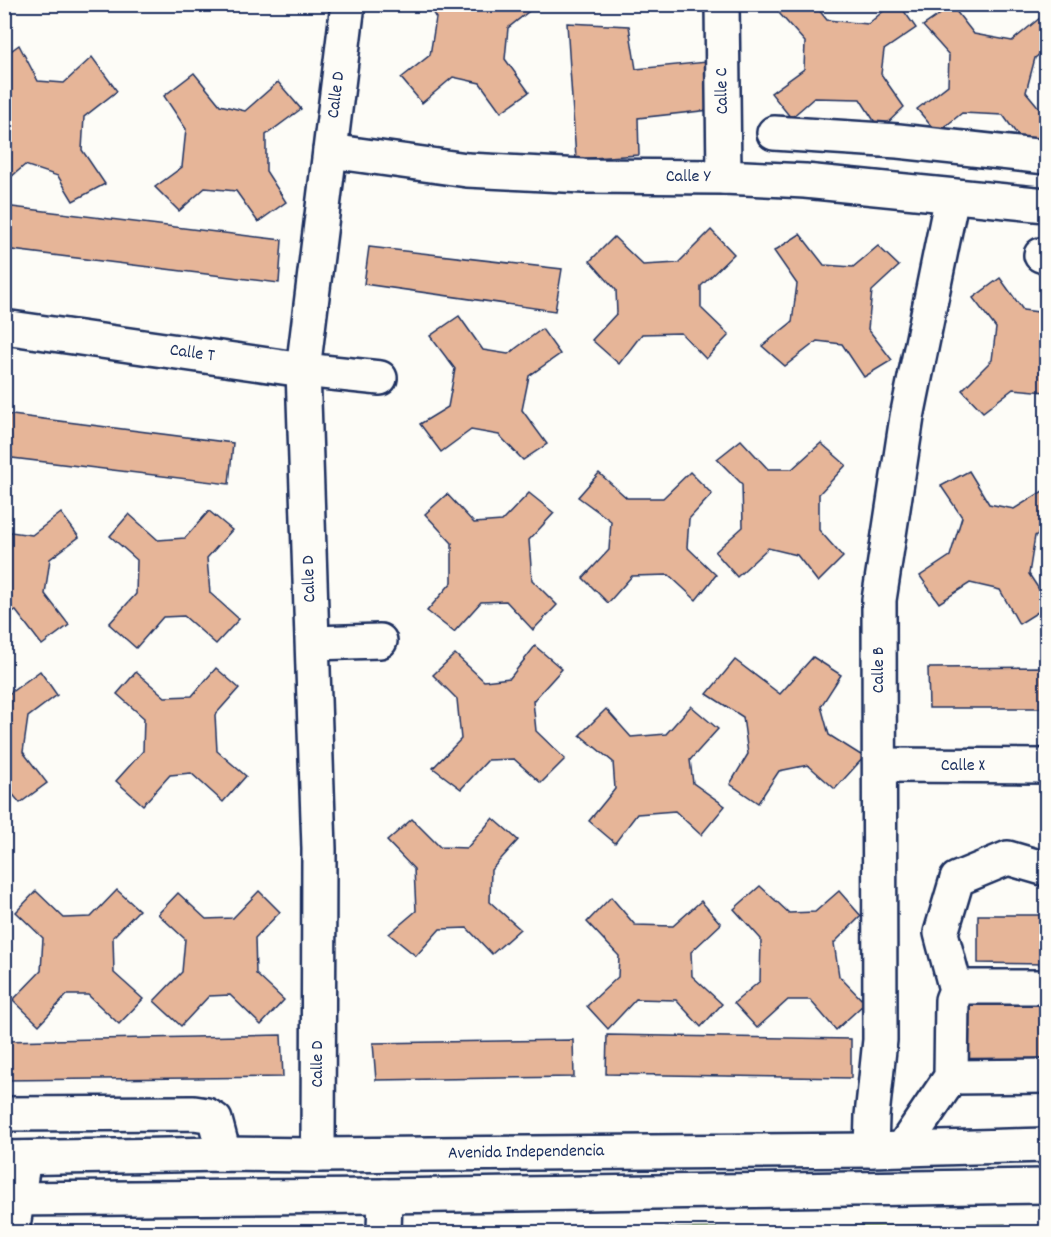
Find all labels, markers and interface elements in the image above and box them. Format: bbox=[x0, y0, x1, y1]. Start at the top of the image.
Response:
street label: Calle C bbox=[710, 67, 736, 115]
street label: Calle D bbox=[322, 70, 352, 120]
street label: Calle Y bbox=[666, 165, 712, 190]
street label: Calle T bbox=[168, 338, 216, 370]
street label: Calle D bbox=[297, 555, 323, 603]
street label: Calle B bbox=[867, 647, 892, 693]
street label: Calle X bbox=[941, 754, 985, 779]
street label: Calle D bbox=[306, 1040, 331, 1088]
street label: Avenida Independencia bbox=[448, 1139, 605, 1167]

